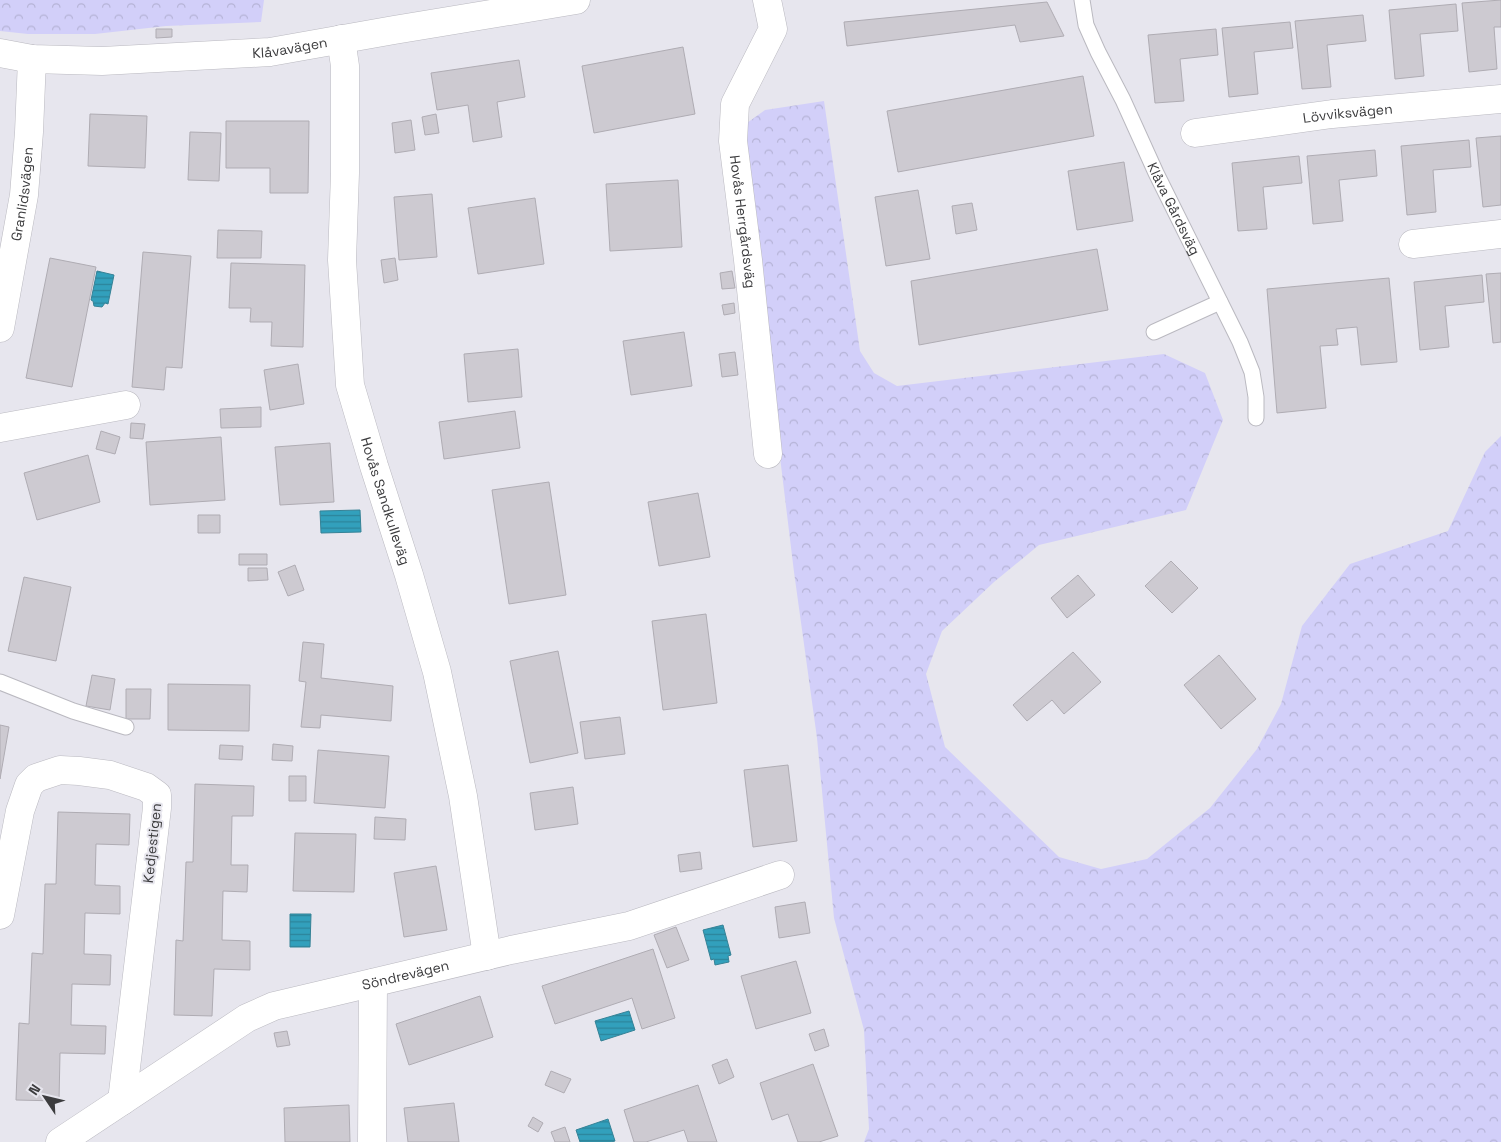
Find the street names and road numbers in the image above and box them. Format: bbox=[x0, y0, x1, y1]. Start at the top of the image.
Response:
street label: Klåvavägen bbox=[252, 33, 329, 62]
street label: Lövviksvägen bbox=[1302, 100, 1393, 127]
street label: Granlidsvägen bbox=[7, 146, 37, 243]
street label: Hovås Herrgårdsväg bbox=[726, 154, 760, 289]
street label: Klåva Gårdsväg bbox=[1143, 159, 1204, 258]
street label: Hovås Sandkulleväg bbox=[357, 435, 414, 567]
street label: Kedjestigen bbox=[139, 802, 165, 884]
street label: Söndrevägen bbox=[360, 956, 451, 994]

